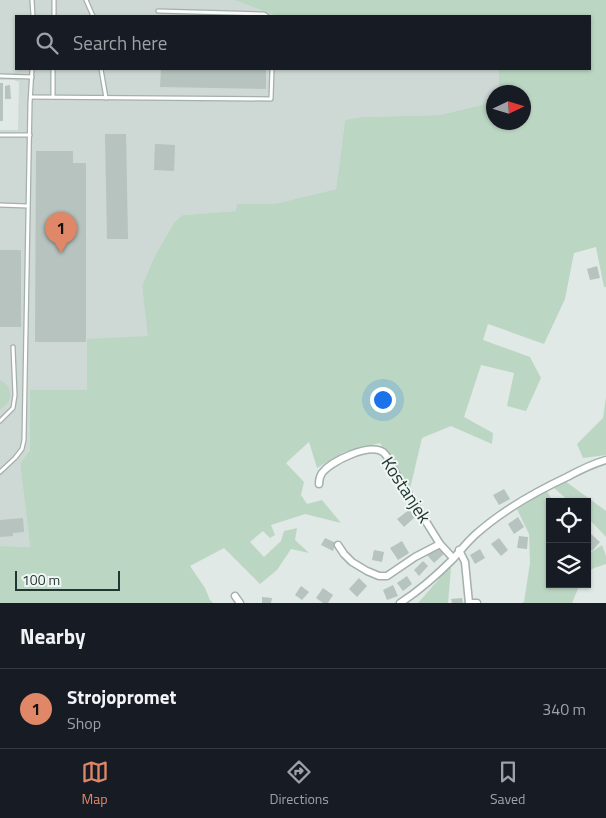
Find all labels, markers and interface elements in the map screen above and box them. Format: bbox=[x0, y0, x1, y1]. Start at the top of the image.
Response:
search box bbox=[15, 15, 591, 70]
text: Search here bbox=[73, 28, 167, 57]
icon: search bbox=[33, 29, 61, 57]
north arrow bbox=[486, 85, 531, 130]
pin: 1 bbox=[45, 212, 77, 253]
your location bbox=[370, 387, 396, 413]
street label: Kostanjek bbox=[375, 451, 438, 529]
map controls bbox=[546, 498, 591, 588]
button: locate bbox=[546, 498, 591, 543]
button: layers bbox=[546, 543, 591, 588]
scale bar bbox=[15, 568, 120, 591]
text: 100 m bbox=[22, 569, 60, 590]
text: Nearby bbox=[20, 620, 85, 652]
text: Strojopromet bbox=[67, 682, 176, 711]
text: 1 bbox=[32, 697, 40, 721]
text: 340 m bbox=[542, 697, 586, 721]
text: Shop bbox=[67, 711, 101, 735]
tab: Map bbox=[81, 758, 109, 809]
tab: Directions bbox=[270, 758, 329, 809]
tab: Saved bbox=[490, 758, 526, 809]

